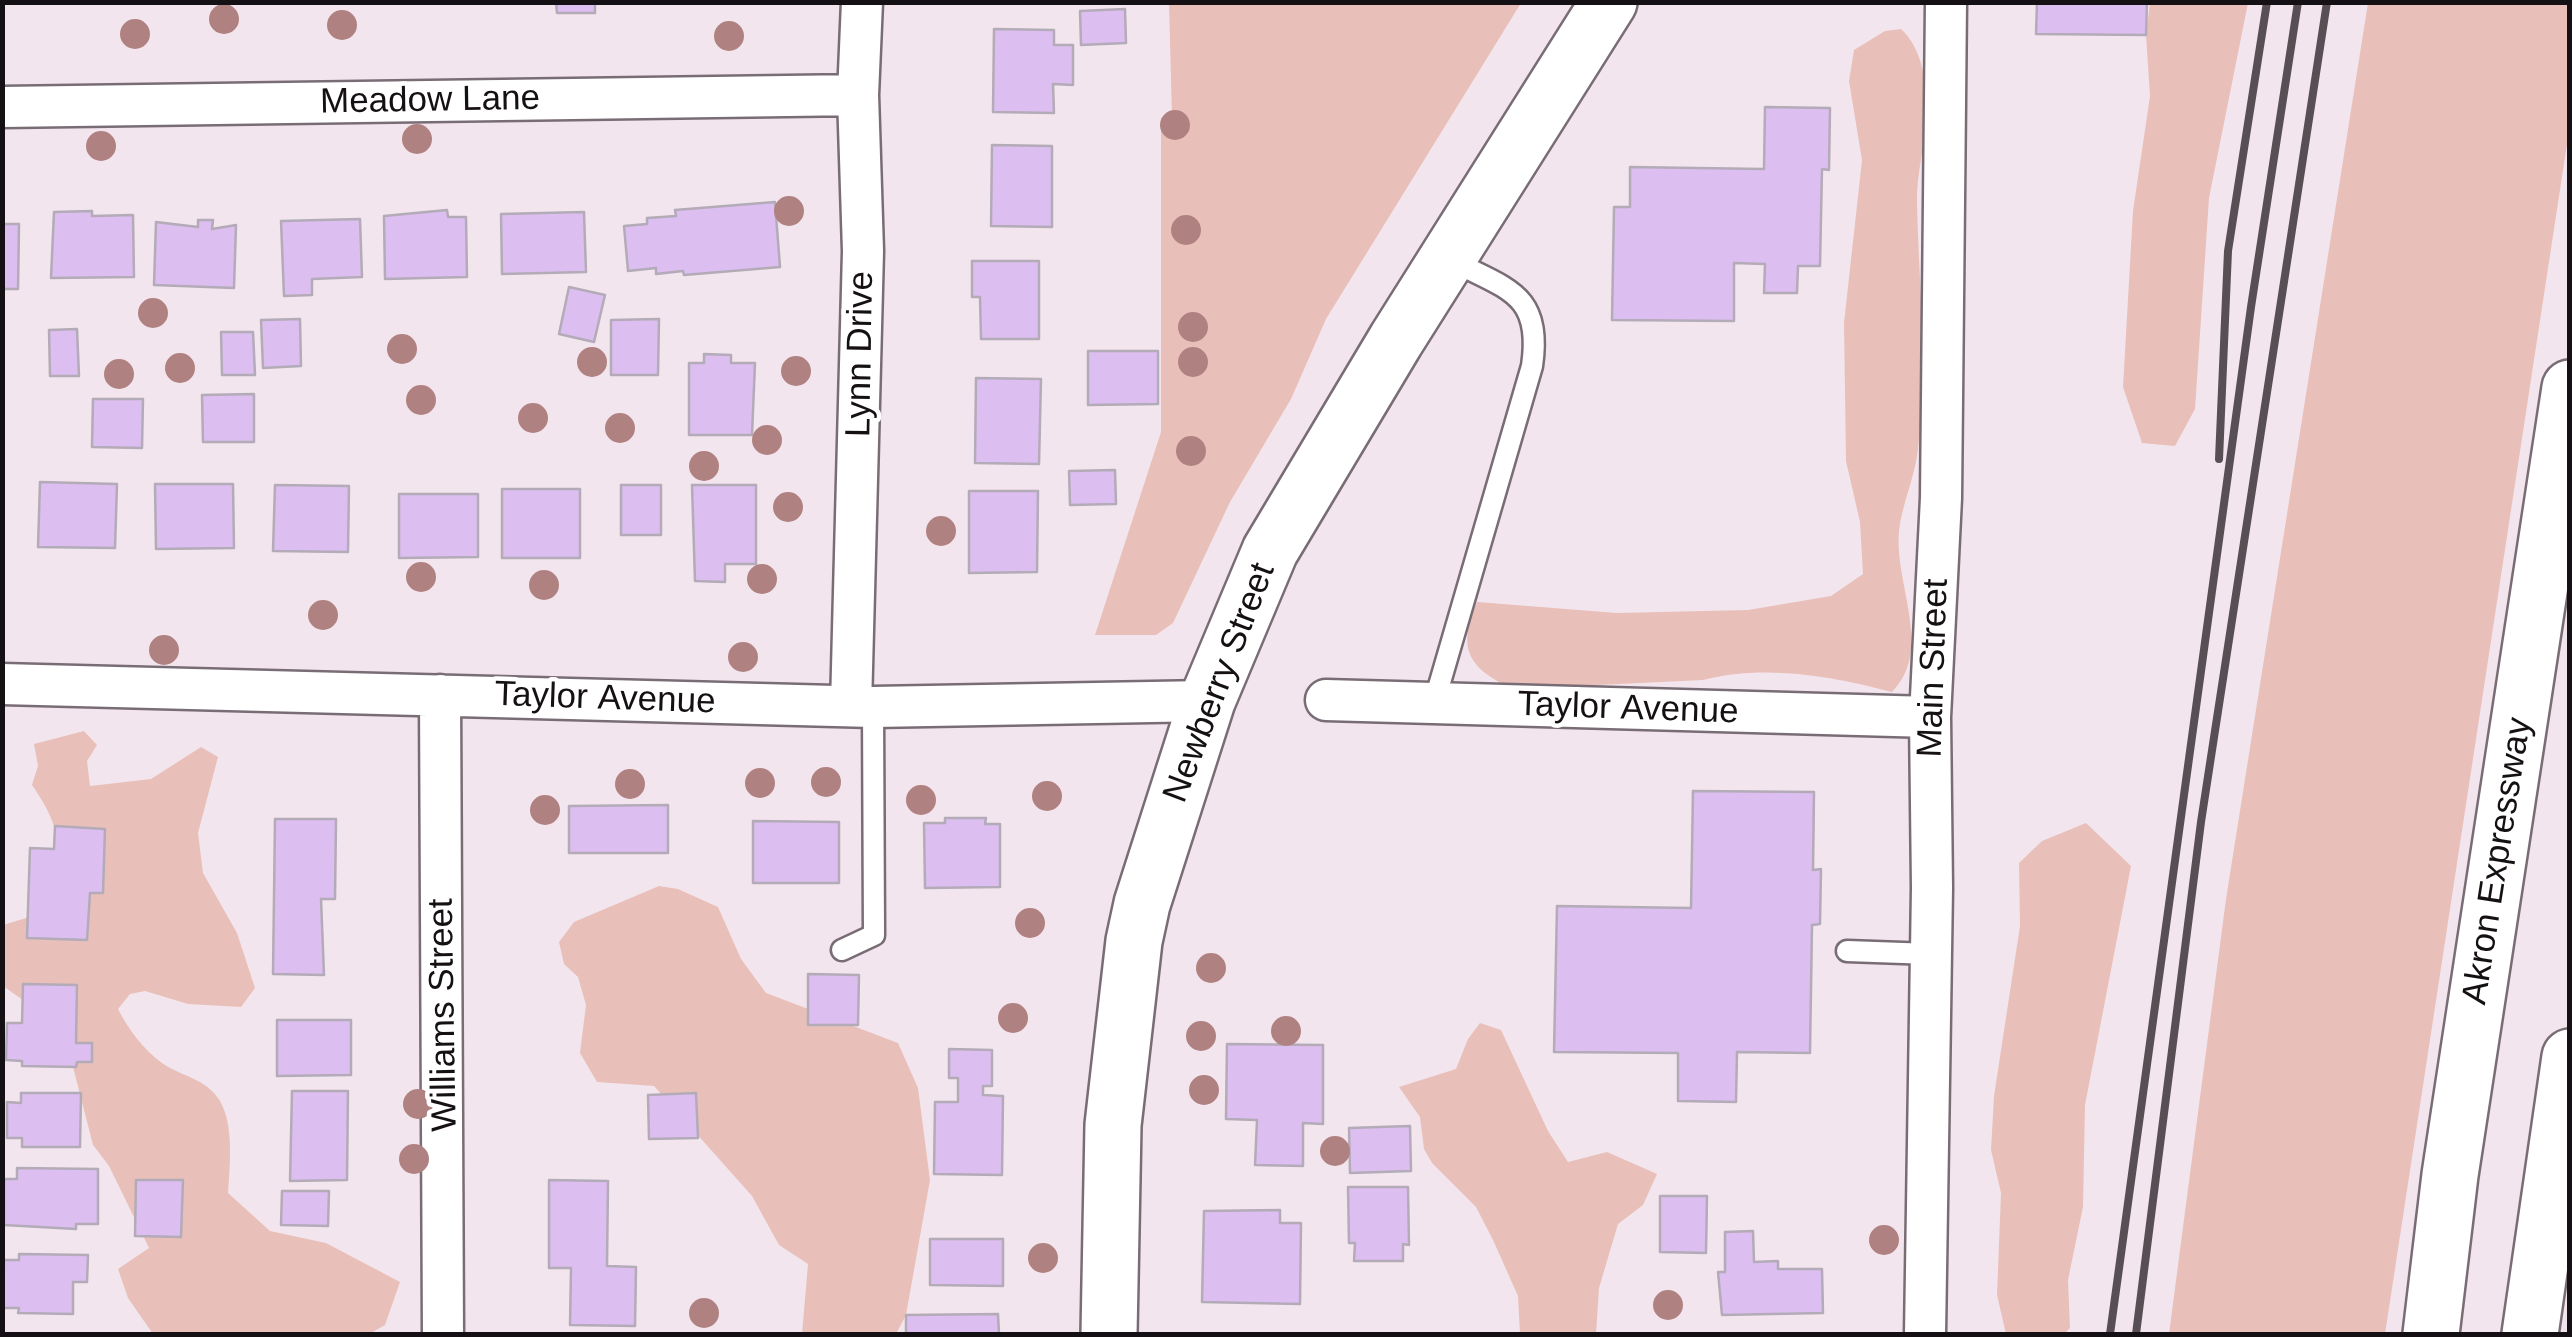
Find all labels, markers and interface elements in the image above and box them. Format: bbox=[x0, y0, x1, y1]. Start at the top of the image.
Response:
street label: Meadow Lane bbox=[320, 78, 540, 124]
street label: Lynn Drive bbox=[839, 271, 883, 437]
street label: Newberry Street bbox=[1155, 557, 1285, 809]
street label: Main Street bbox=[1910, 578, 1958, 758]
street label: Taylor Avenue bbox=[494, 674, 716, 724]
street label: Taylor Avenue bbox=[1517, 684, 1739, 734]
street label: Akron Expressway bbox=[2455, 715, 2541, 1007]
street label: Williams Street bbox=[421, 898, 467, 1132]

